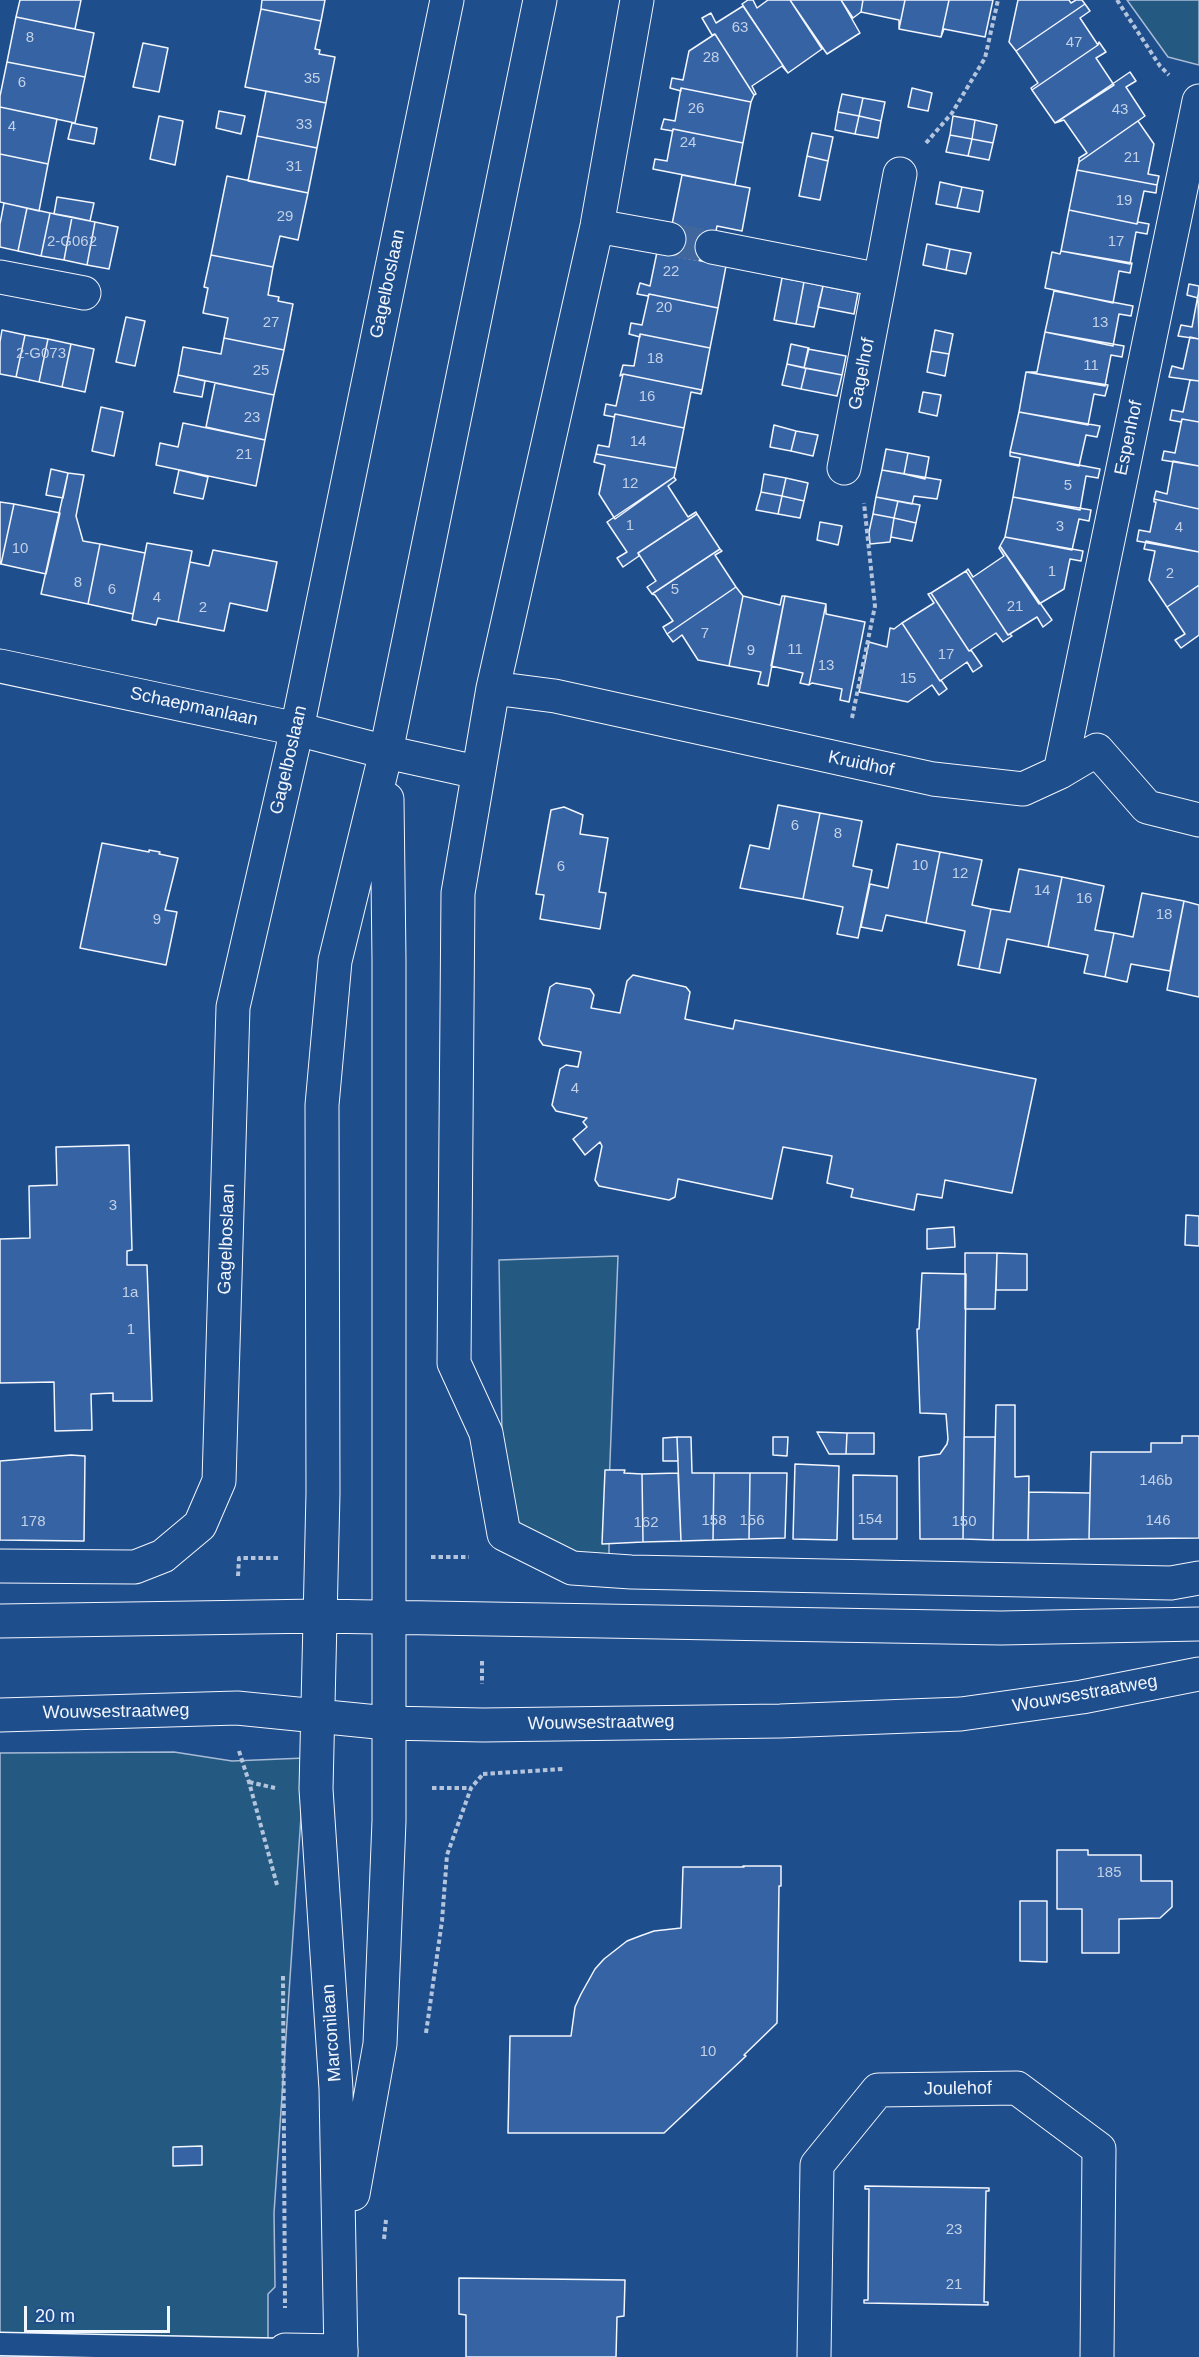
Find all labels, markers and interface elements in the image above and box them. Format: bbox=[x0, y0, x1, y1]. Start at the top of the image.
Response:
house number: 63 bbox=[732, 19, 748, 37]
house number: 8 bbox=[26, 29, 34, 47]
house number: 47 bbox=[1066, 34, 1082, 52]
house number: 28 bbox=[703, 49, 719, 67]
house number: 35 bbox=[304, 70, 320, 88]
house number: 6 bbox=[18, 74, 26, 92]
house number: 26 bbox=[688, 100, 704, 118]
house number: 43 bbox=[1112, 101, 1128, 119]
house number: 33 bbox=[296, 116, 312, 134]
house number: 4 bbox=[8, 118, 16, 136]
house number: 24 bbox=[680, 134, 696, 152]
house number: 21 bbox=[1124, 149, 1140, 167]
house number: 31 bbox=[286, 158, 302, 176]
house number: 19 bbox=[1116, 192, 1132, 210]
house number: 29 bbox=[277, 208, 293, 226]
street label: Gagelboslaan bbox=[366, 227, 410, 341]
house number: 2-G062 bbox=[47, 233, 97, 251]
house number: 17 bbox=[1108, 233, 1124, 251]
house number: 22 bbox=[663, 263, 679, 281]
house number: 20 bbox=[656, 299, 672, 317]
house number: 27 bbox=[263, 314, 279, 332]
house number: 13 bbox=[1092, 314, 1108, 332]
street label: Gagelhof bbox=[844, 336, 880, 412]
house number: 2-G073 bbox=[16, 345, 66, 363]
house number: 18 bbox=[647, 350, 663, 368]
house number: 11 bbox=[1083, 357, 1099, 375]
house number: 25 bbox=[253, 362, 269, 380]
house number: 16 bbox=[639, 388, 655, 406]
street label: Espenhof bbox=[1111, 399, 1147, 477]
house number: 23 bbox=[244, 409, 260, 427]
house number: 14 bbox=[630, 433, 646, 451]
house number: 21 bbox=[236, 446, 252, 464]
house number: 12 bbox=[622, 475, 638, 493]
house number: 5 bbox=[1064, 477, 1072, 495]
house number: 1 bbox=[626, 517, 634, 535]
house number: 3 bbox=[1056, 518, 1064, 536]
house number: 4 bbox=[1175, 519, 1183, 537]
house number: 10 bbox=[12, 540, 28, 558]
house number: 1 bbox=[1048, 563, 1056, 581]
house number: 2 bbox=[1166, 565, 1174, 583]
house number: 8 bbox=[74, 574, 82, 592]
house number: 6 bbox=[108, 581, 116, 599]
house number: 5 bbox=[671, 581, 679, 599]
house number: 4 bbox=[153, 589, 161, 607]
house number: 21 bbox=[1007, 598, 1023, 616]
house number: 2 bbox=[199, 599, 207, 617]
house number: 7 bbox=[701, 625, 709, 643]
house number: 11 bbox=[787, 641, 803, 659]
house number: 9 bbox=[747, 642, 755, 660]
house number: 17 bbox=[938, 646, 954, 664]
house number: 13 bbox=[818, 657, 834, 675]
house number: 15 bbox=[900, 670, 916, 688]
street label: Schaepmanlaan bbox=[128, 683, 260, 731]
street label: Gagelboslaan bbox=[266, 703, 312, 817]
street label: Kruidhof bbox=[826, 746, 896, 782]
house number: 6 bbox=[791, 817, 799, 835]
house number: 8 bbox=[834, 825, 842, 843]
house number: 10 bbox=[912, 857, 928, 875]
house number: 6 bbox=[557, 858, 565, 876]
house number: 12 bbox=[952, 865, 968, 883]
house number: 14 bbox=[1034, 882, 1050, 900]
house number: 16 bbox=[1076, 890, 1092, 908]
house number: 18 bbox=[1156, 906, 1172, 924]
house number: 9 bbox=[153, 911, 161, 929]
house number: 4 bbox=[571, 1080, 579, 1098]
street label: Gagelboslaan bbox=[214, 1183, 240, 1295]
house number: 3 bbox=[109, 1197, 117, 1215]
house number: 1a bbox=[122, 1284, 138, 1302]
house number: 1 bbox=[127, 1321, 135, 1339]
house number: 146b bbox=[1139, 1472, 1173, 1490]
house number: 154 bbox=[857, 1511, 883, 1529]
house number: 158 bbox=[701, 1512, 727, 1530]
house number: 156 bbox=[739, 1512, 765, 1530]
house number: 146 bbox=[1145, 1512, 1171, 1530]
house number: 178 bbox=[20, 1513, 46, 1531]
house number: 150 bbox=[951, 1513, 977, 1531]
house number: 162 bbox=[633, 1514, 659, 1532]
street label: Wouwsestraatweg bbox=[1011, 1671, 1159, 1717]
street label: Wouwsestraatweg bbox=[42, 1700, 190, 1724]
street label: Wouwsestraatweg bbox=[527, 1711, 675, 1735]
house number: 185 bbox=[1096, 1864, 1122, 1882]
street label: Marconilaan bbox=[318, 1983, 346, 2083]
house number: 10 bbox=[700, 2043, 716, 2061]
street label: Joulehof bbox=[924, 2078, 992, 2100]
house number: 23 bbox=[946, 2221, 962, 2239]
house number: 21 bbox=[946, 2276, 962, 2294]
scale bar bbox=[27, 2294, 172, 2332]
text: 20 m bbox=[35, 2306, 75, 2326]

